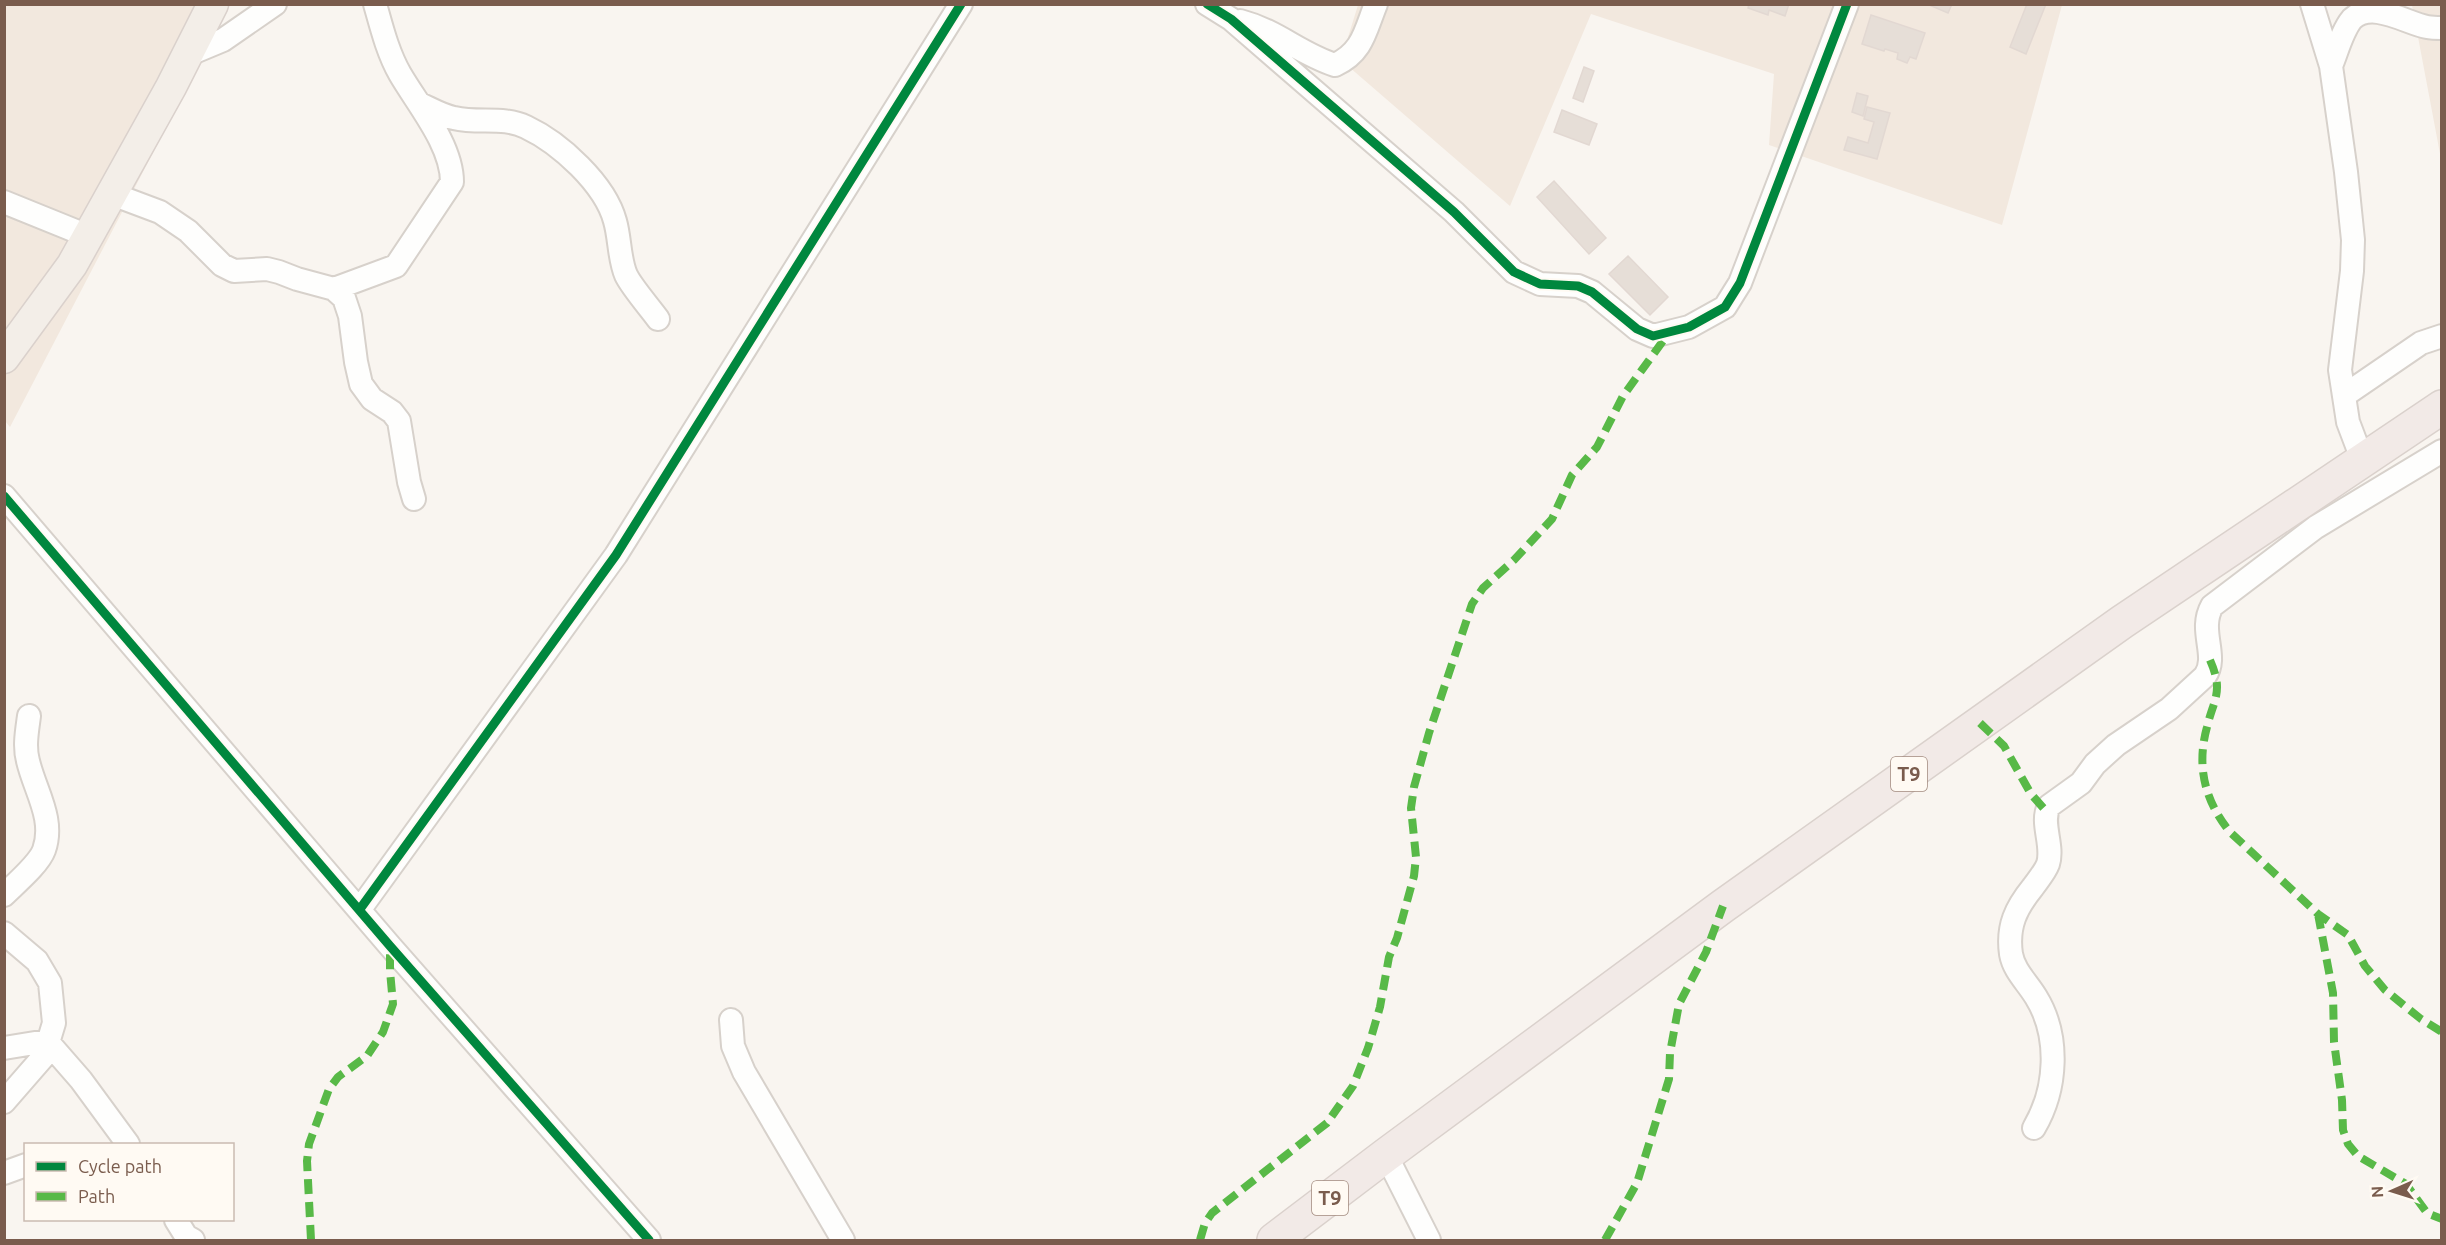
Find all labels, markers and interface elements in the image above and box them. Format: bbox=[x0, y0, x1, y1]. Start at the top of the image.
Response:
road number: T9 bbox=[1891, 757, 1927, 791]
legend bbox=[24, 1143, 234, 1221]
text: Cycle path bbox=[78, 1156, 162, 1176]
north arrow bbox=[2362, 1161, 2422, 1221]
road number: T9 bbox=[1312, 1181, 1348, 1215]
text: N bbox=[2368, 1185, 2386, 1198]
text: Path bbox=[78, 1186, 115, 1206]

